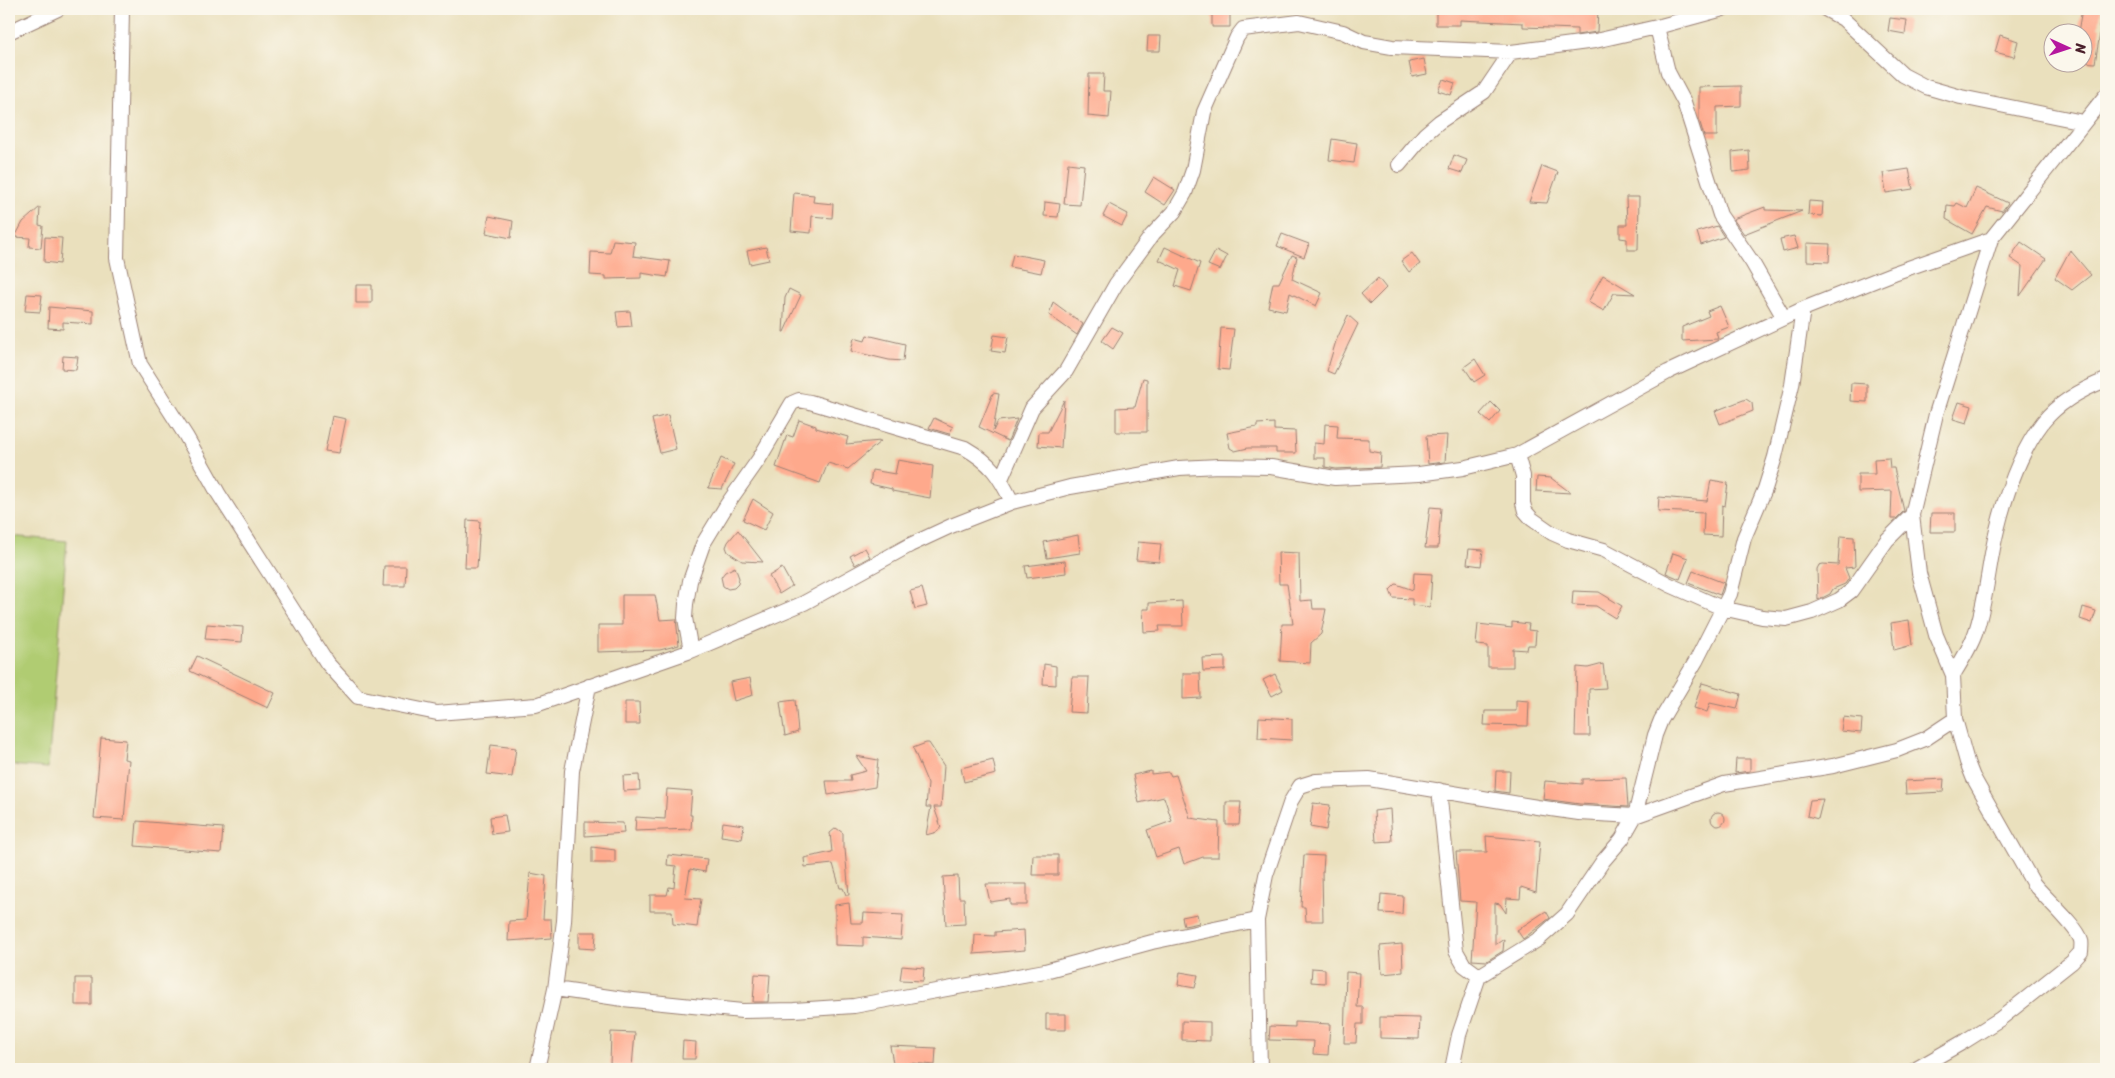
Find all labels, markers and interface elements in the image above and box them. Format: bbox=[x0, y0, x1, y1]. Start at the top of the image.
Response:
north arrow bbox=[2042, 22, 2092, 72]
text: N bbox=[2068, 42, 2093, 54]

